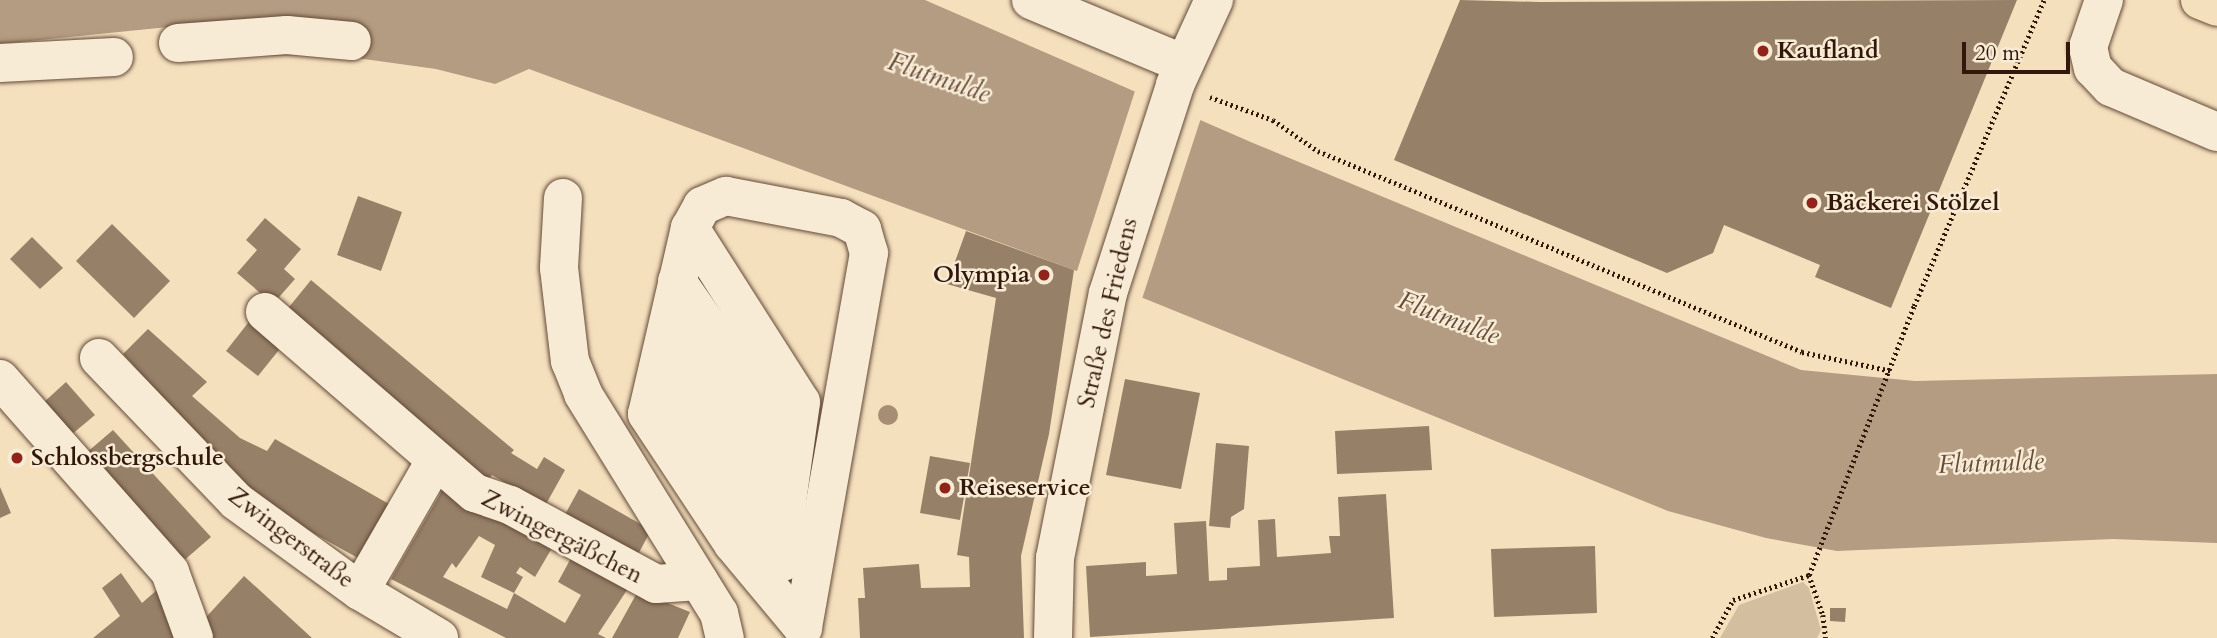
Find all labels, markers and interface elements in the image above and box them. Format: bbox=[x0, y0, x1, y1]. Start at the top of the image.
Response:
scale bar bbox=[1965, 28, 2074, 72]
place label: Kaufland bbox=[1777, 37, 1879, 65]
text: 20 m bbox=[1975, 39, 2020, 68]
marker: Kaufland bbox=[1755, 43, 1771, 59]
water label: Flutmulde bbox=[884, 46, 994, 110]
place label: Bäckerei Stölzel bbox=[1826, 189, 1999, 217]
marker: Bäckerei Stölzel bbox=[1804, 195, 1820, 211]
street label: Straße des Friedens bbox=[1072, 215, 1144, 411]
place label: Olympia bbox=[933, 261, 1030, 289]
marker: Olympia bbox=[1036, 267, 1052, 283]
water label: Flutmulde bbox=[1394, 284, 1504, 352]
place label: Schlossbergschule bbox=[31, 444, 224, 472]
water label: Flutmulde bbox=[1938, 446, 2044, 480]
marker: Schlossbergschule bbox=[9, 450, 25, 466]
place label: Reiseservice bbox=[959, 474, 1091, 502]
marker: Reiseservice bbox=[937, 480, 953, 496]
street label: Zwingerstraße bbox=[223, 481, 359, 595]
street label: Zwingergäßchen bbox=[477, 484, 647, 590]

